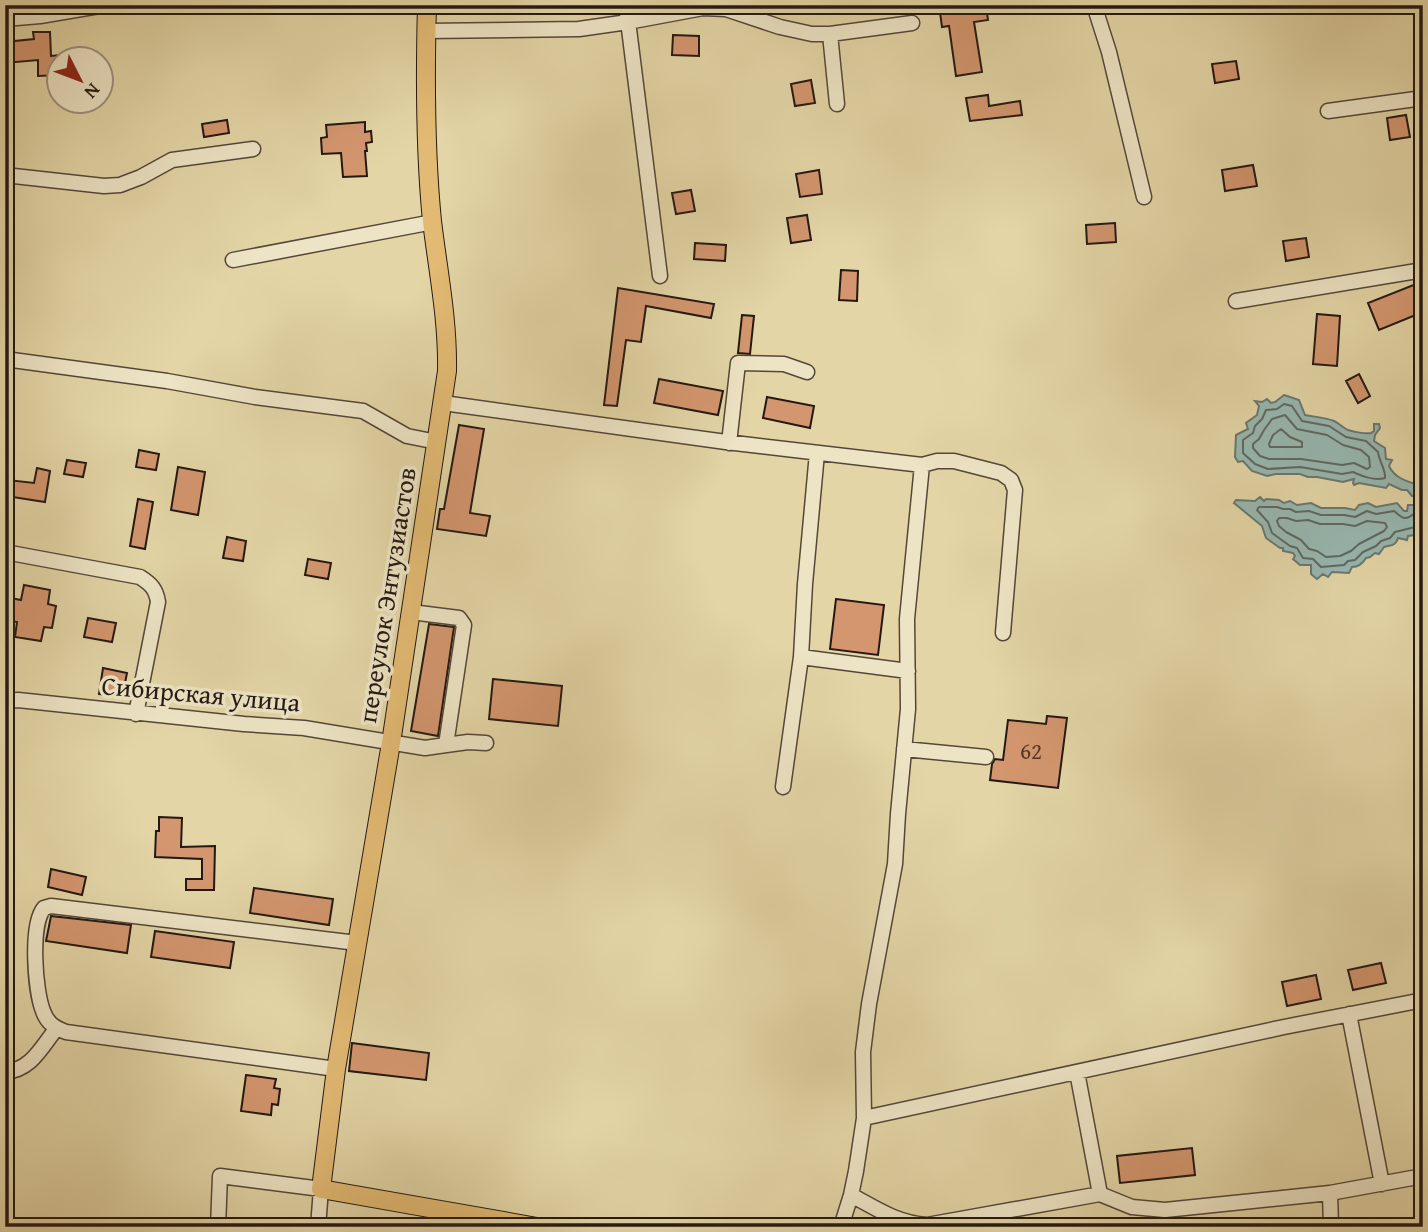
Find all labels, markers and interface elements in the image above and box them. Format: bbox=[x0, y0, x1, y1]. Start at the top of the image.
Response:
north arrow bbox=[46, 46, 116, 116]
text: N bbox=[78, 77, 107, 106]
street label: переулок Энтузиастов bbox=[347, 464, 426, 725]
street label: Сибирская улица bbox=[100, 665, 302, 722]
house number: 62 bbox=[1020, 734, 1042, 767]

